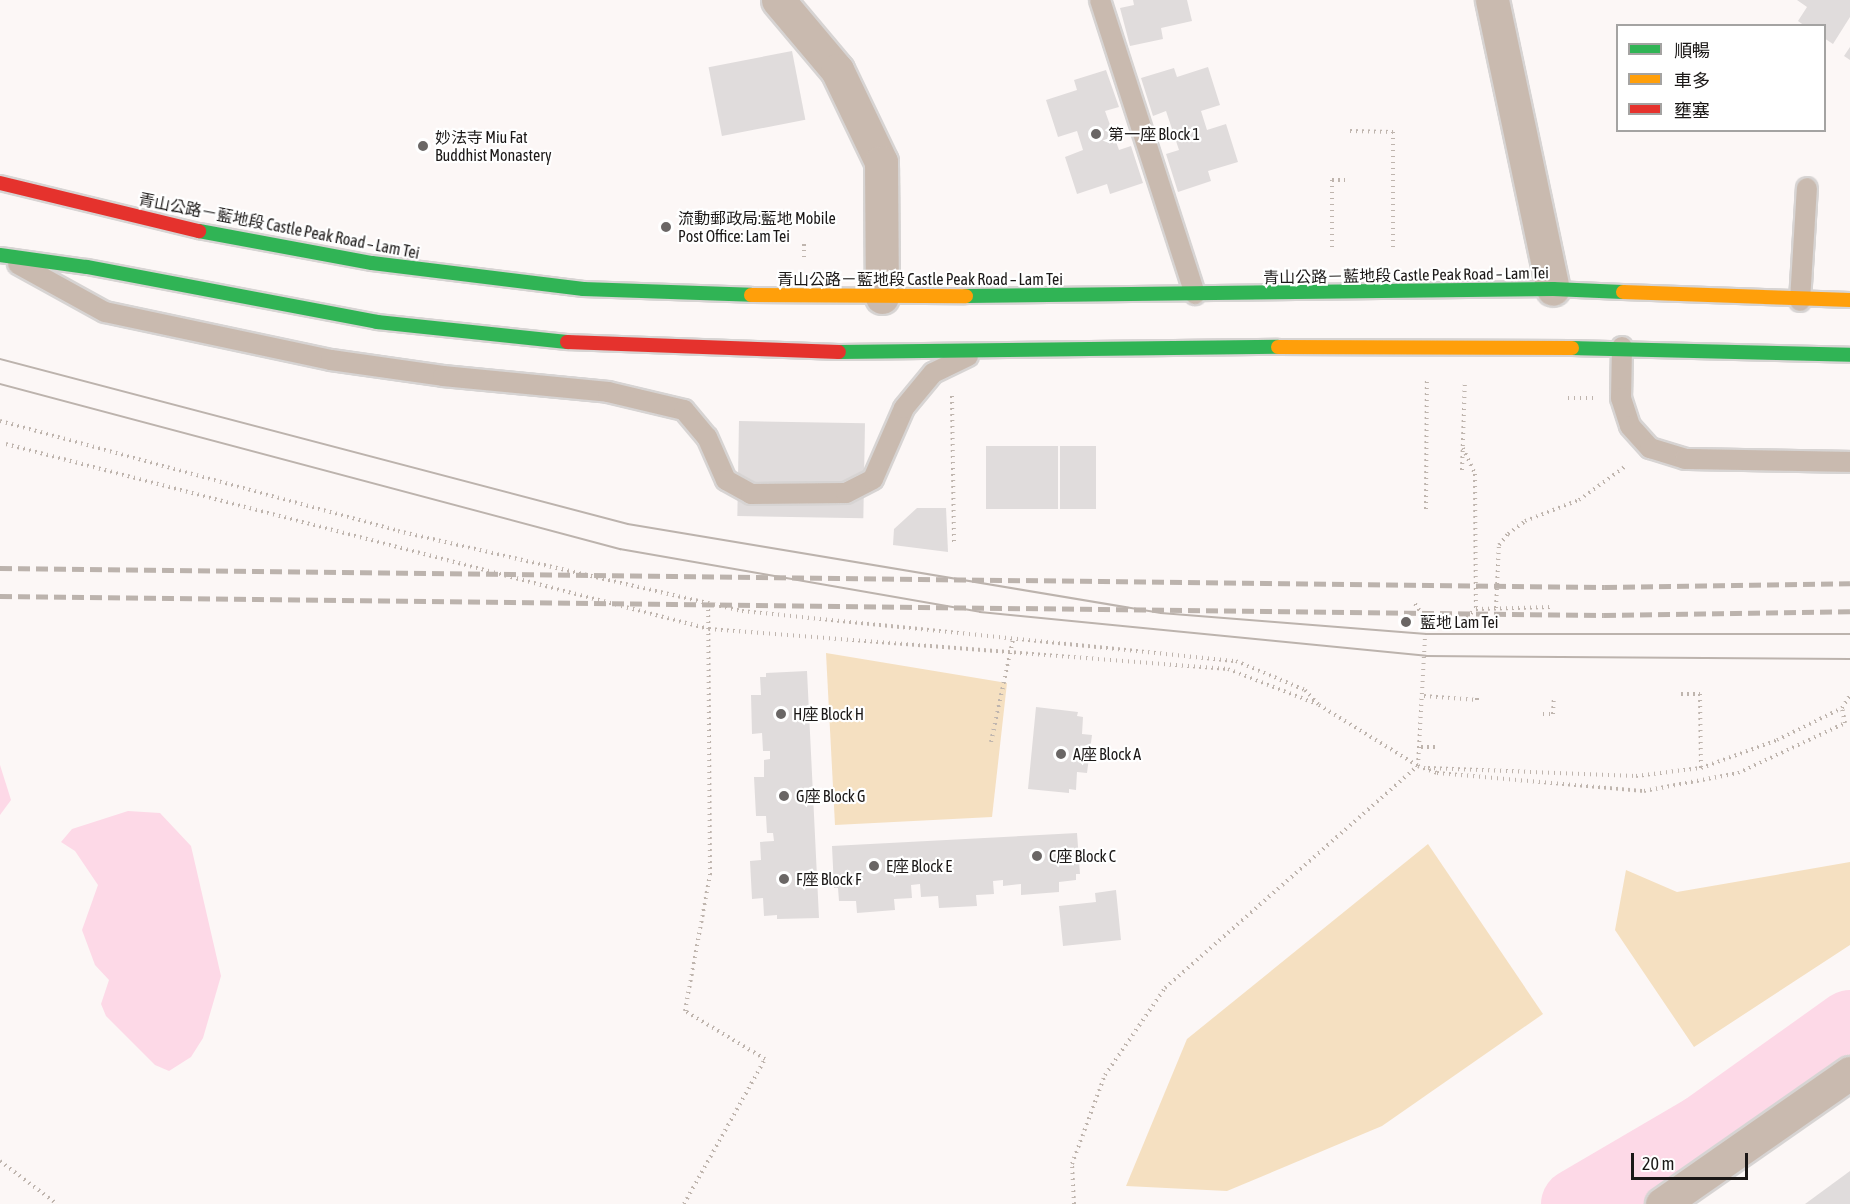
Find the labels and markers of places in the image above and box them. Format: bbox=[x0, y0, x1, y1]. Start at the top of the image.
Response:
place label: 第一座 Block 1 bbox=[1108, 124, 1200, 144]
place label: 妙法寺 Miu Fat Buddhist Monastery bbox=[435, 127, 551, 165]
marker: 第一座 Block 1 bbox=[1089, 127, 1103, 141]
marker: 妙法寺 Miu Fat Buddhist Monastery bbox=[416, 139, 430, 153]
place label: 流動郵政局:藍地 Mobile Post Office: Lam Tei bbox=[678, 208, 836, 246]
marker: 流動郵政局:藍地 Mobile Post Office: Lam Tei bbox=[659, 220, 673, 234]
place label: 藍地 Lam Tei bbox=[1420, 612, 1499, 632]
marker: 藍地 Lam Tei bbox=[1397, 613, 1415, 631]
place label: H座 Block H bbox=[793, 704, 864, 724]
marker: H座 Block H bbox=[774, 707, 788, 721]
place label: A座 Block A bbox=[1073, 744, 1141, 764]
marker: A座 Block A bbox=[1054, 747, 1068, 761]
place label: G座 Block G bbox=[796, 786, 865, 806]
marker: G座 Block G bbox=[777, 789, 791, 803]
place label: C座 Block C bbox=[1049, 846, 1116, 866]
marker: C座 Block C bbox=[1030, 849, 1044, 863]
place label: E座 Block E bbox=[886, 856, 952, 876]
marker: E座 Block E bbox=[867, 859, 881, 873]
place label: F座 Block F bbox=[796, 869, 861, 889]
marker: F座 Block F bbox=[777, 872, 791, 886]

